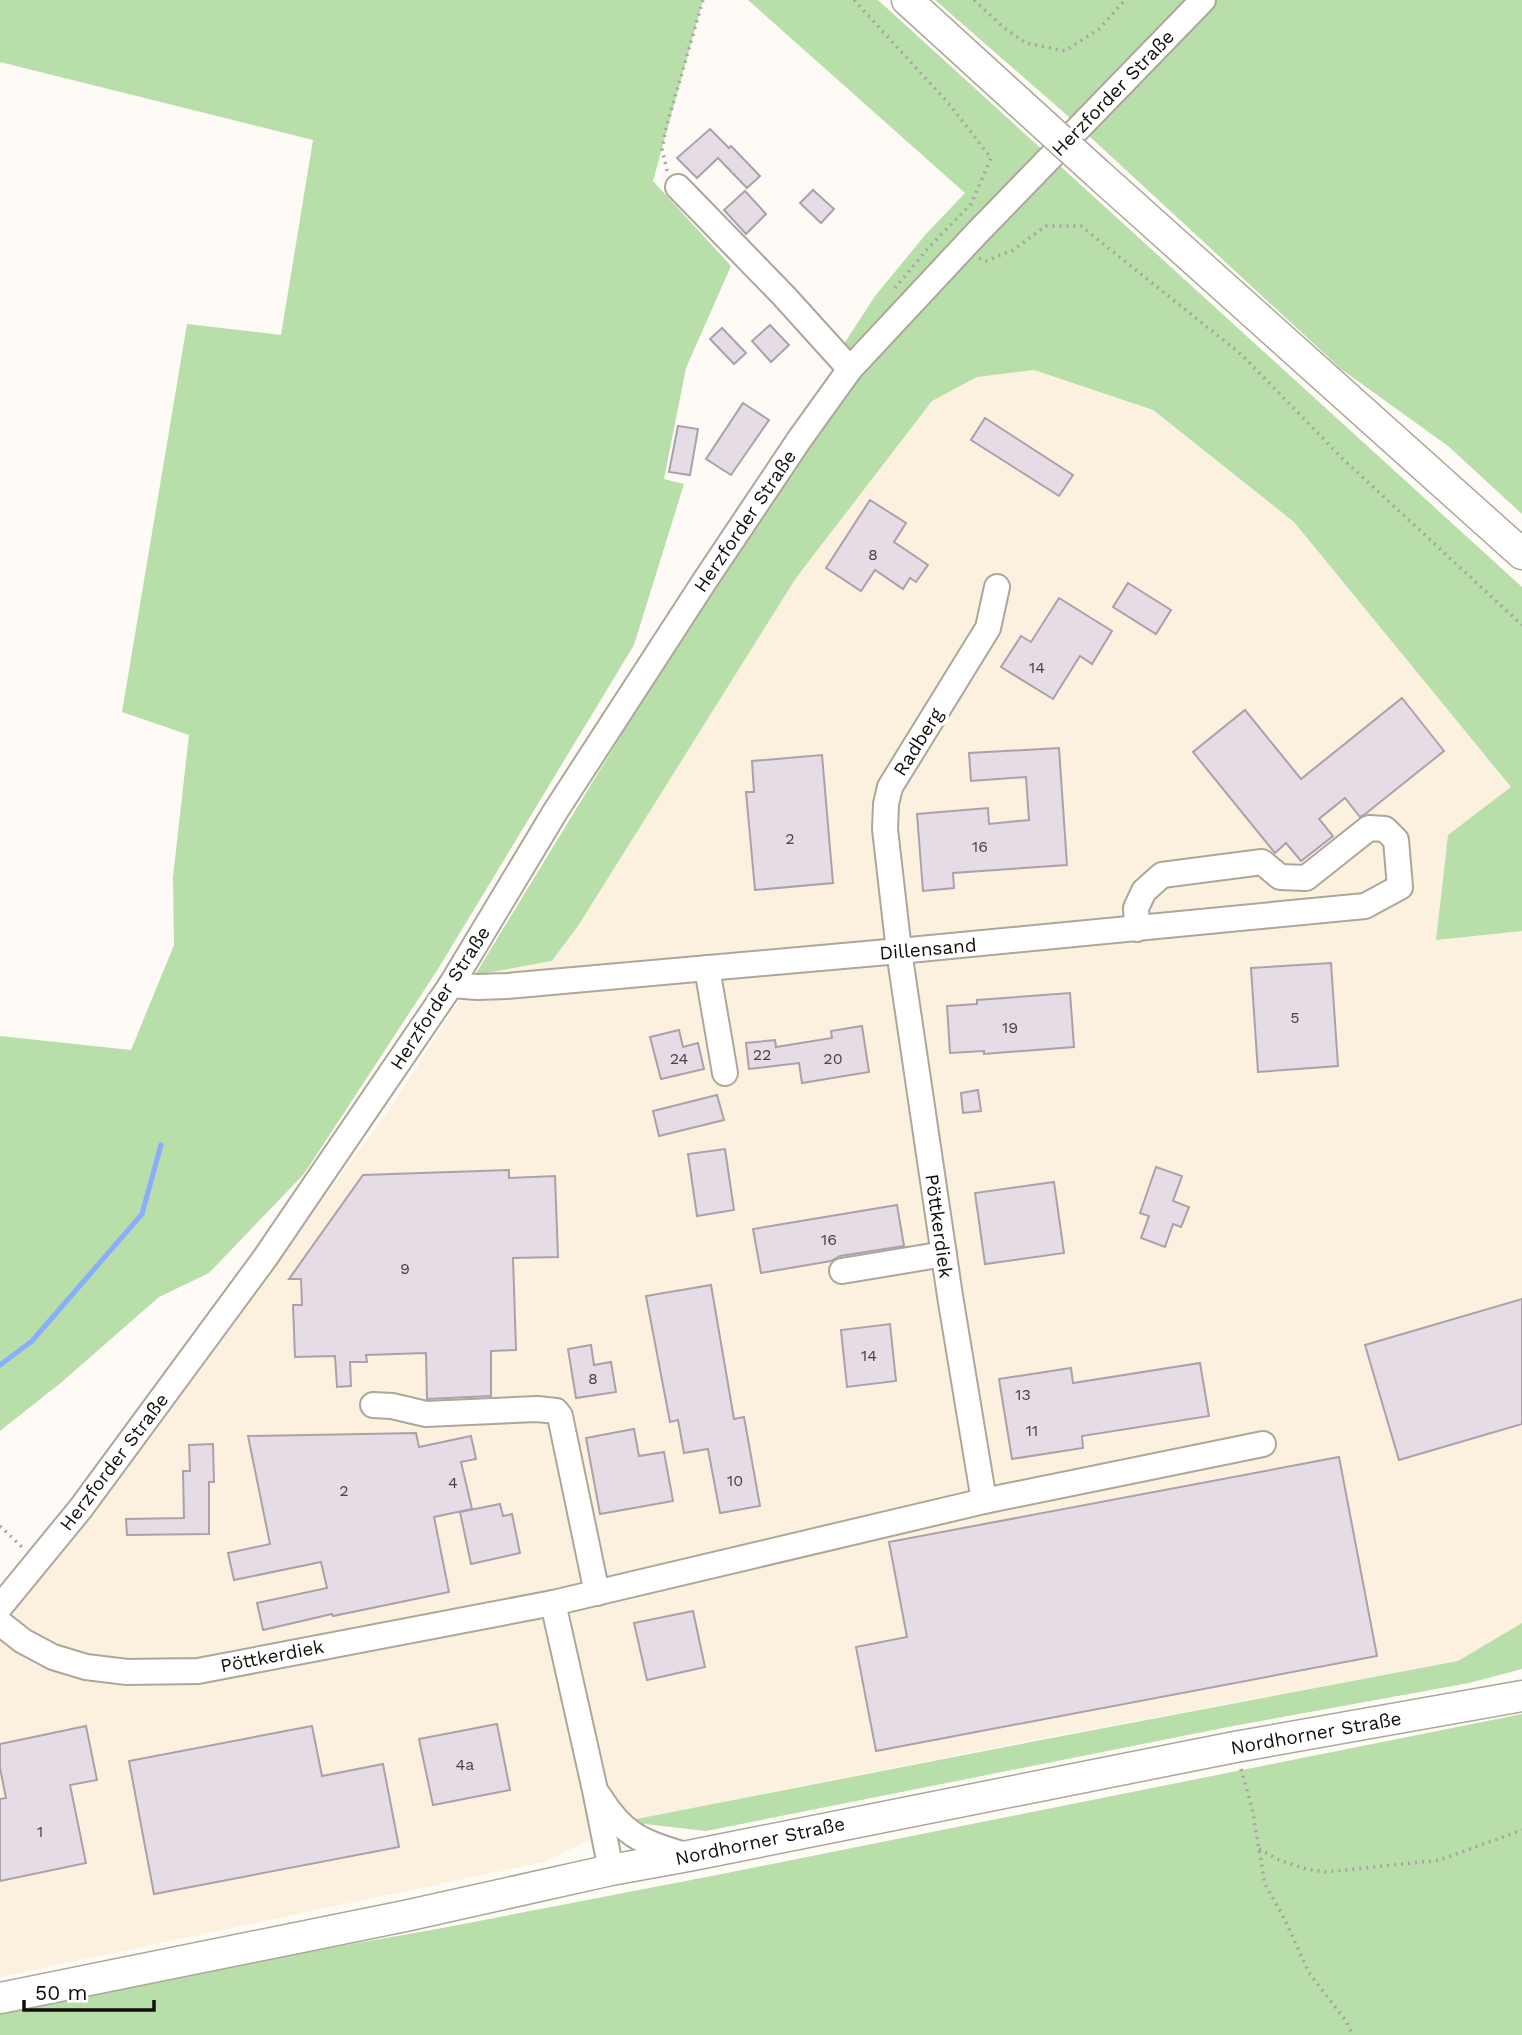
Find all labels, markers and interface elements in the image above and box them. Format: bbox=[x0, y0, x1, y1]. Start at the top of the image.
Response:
street label: Herzforder Straße bbox=[1047, 25, 1179, 161]
street label: Herzforder Straße bbox=[689, 446, 801, 596]
house number: 8 bbox=[868, 545, 878, 564]
house number: 14 bbox=[1029, 658, 1045, 677]
street label: Radberg bbox=[888, 703, 948, 780]
house number: 2 bbox=[785, 829, 795, 848]
house number: 16 bbox=[972, 837, 988, 856]
street label: Herzforder Straße bbox=[385, 922, 495, 1074]
street label: Dillensand bbox=[878, 933, 978, 965]
house number: 5 bbox=[1290, 1008, 1300, 1027]
house number: 19 bbox=[1002, 1018, 1018, 1037]
house number: 22 bbox=[753, 1045, 771, 1064]
house number: 24 bbox=[670, 1049, 689, 1068]
house number: 20 bbox=[823, 1049, 843, 1068]
street label: Pöttkerdiek bbox=[920, 1172, 958, 1280]
house number: 16 bbox=[821, 1230, 837, 1249]
house number: 9 bbox=[400, 1259, 410, 1278]
house number: 14 bbox=[861, 1346, 877, 1365]
house number: 8 bbox=[588, 1369, 598, 1388]
house number: 13 bbox=[1015, 1385, 1031, 1404]
street label: Herzforder Straße bbox=[55, 1389, 173, 1535]
house number: 11 bbox=[1026, 1421, 1038, 1440]
house number: 10 bbox=[727, 1471, 743, 1490]
house number: 4 bbox=[448, 1473, 458, 1492]
house number: 2 bbox=[339, 1481, 349, 1500]
street label: Pöttkerdiek bbox=[218, 1635, 326, 1677]
street label: Nordhorner Straße bbox=[1229, 1707, 1403, 1759]
house number: 4a bbox=[456, 1755, 474, 1774]
street label: Nordhorner Straße bbox=[673, 1812, 847, 1870]
house number: 1 bbox=[37, 1822, 43, 1841]
scale bar bbox=[24, 1968, 154, 2012]
text: 50 m bbox=[35, 1980, 87, 2005]

